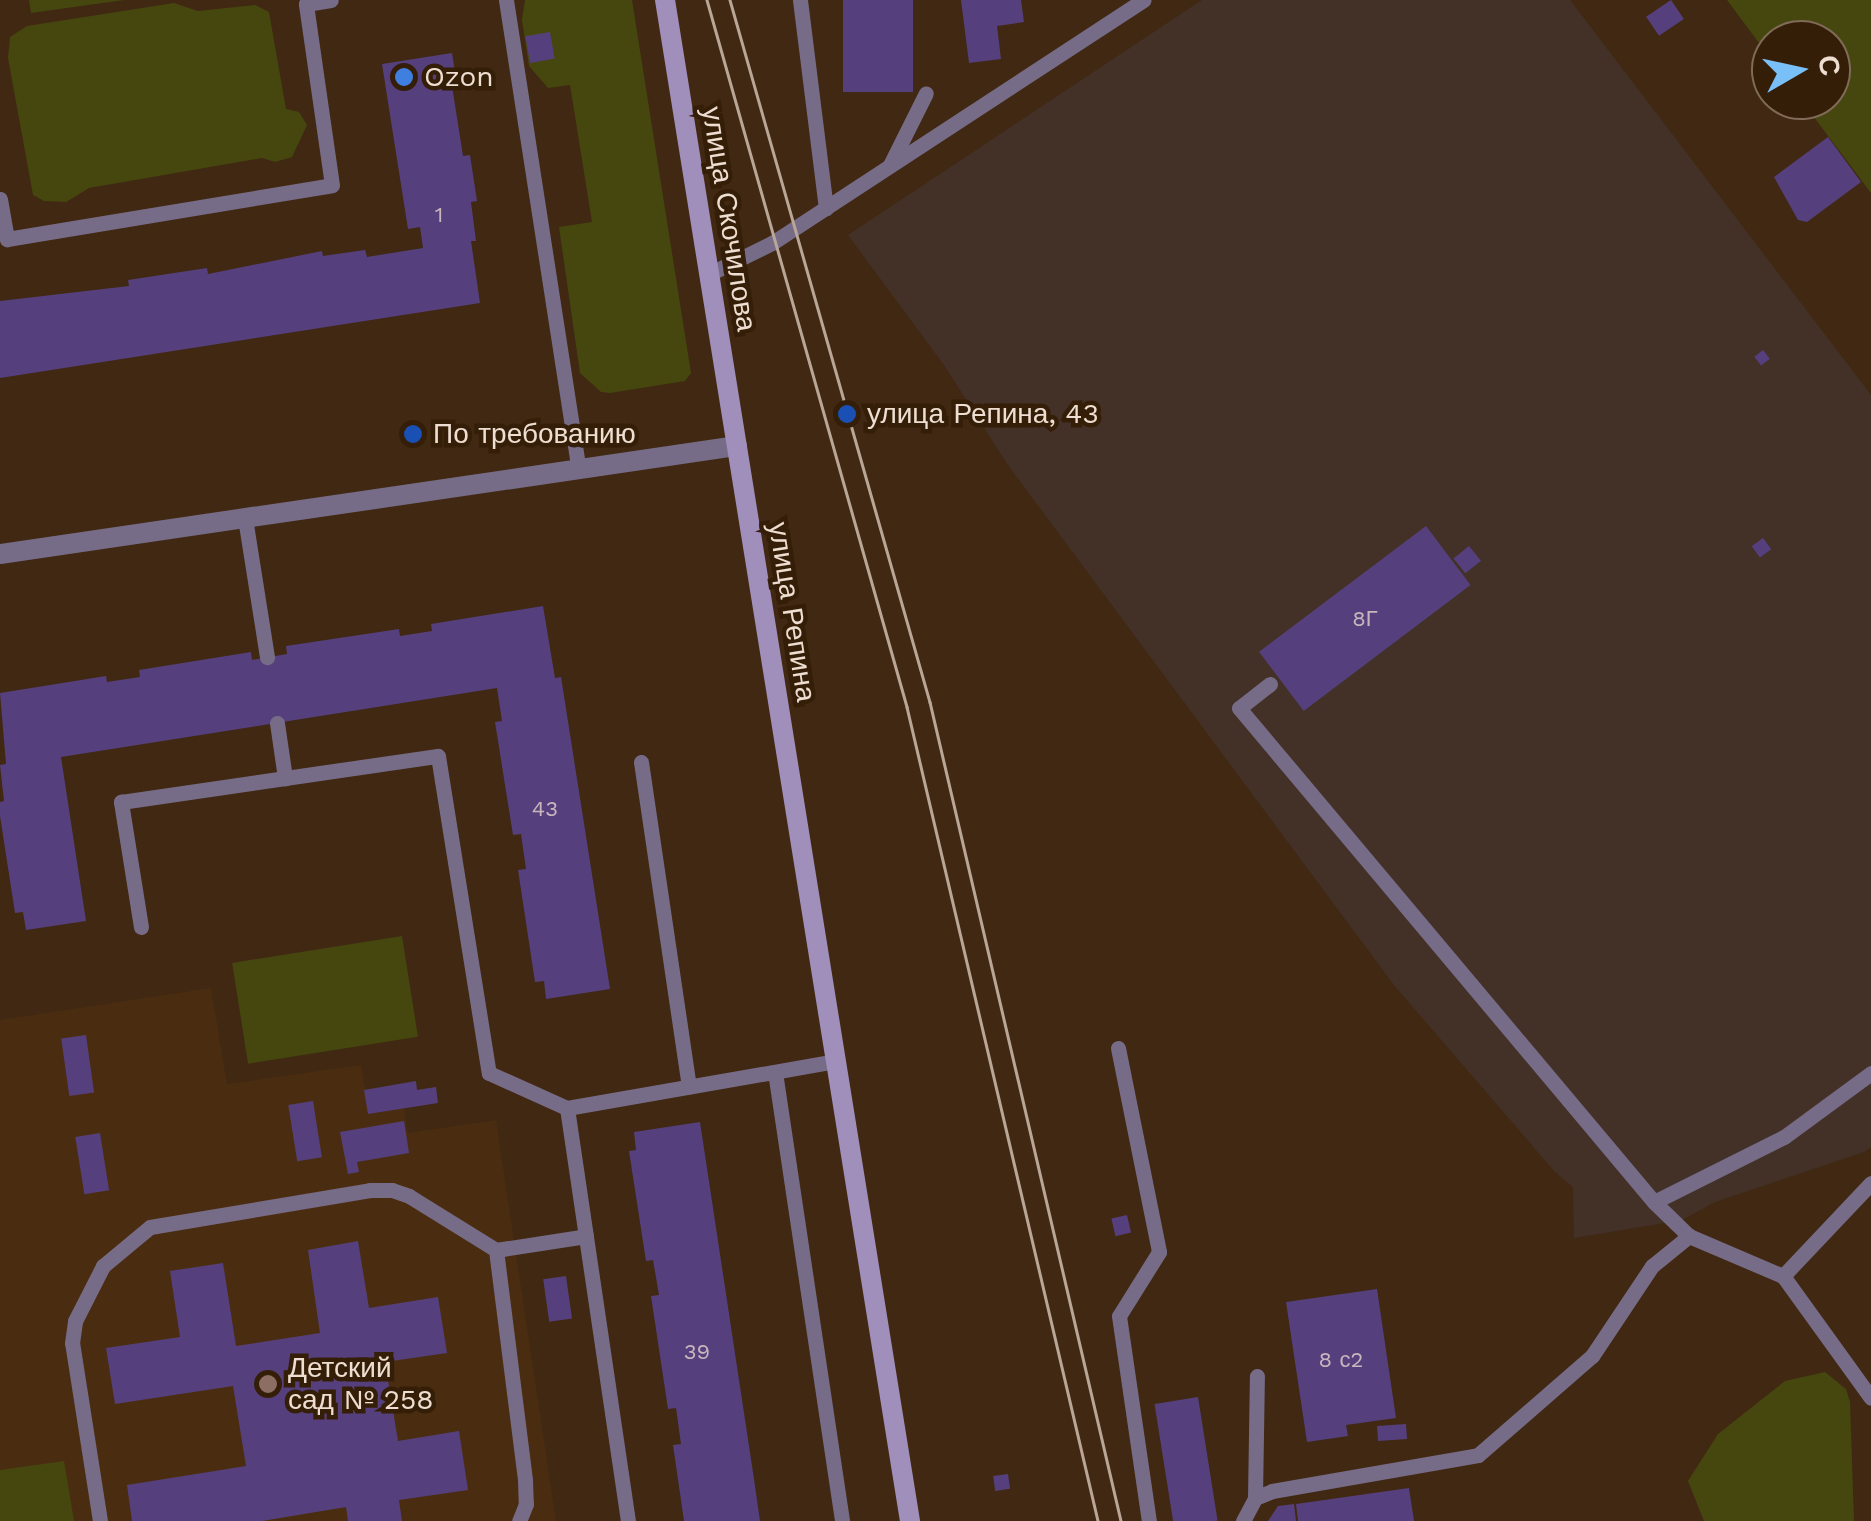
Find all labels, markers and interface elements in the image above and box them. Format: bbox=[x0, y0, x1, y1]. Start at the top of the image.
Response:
north arrow bbox=[1751, 20, 1851, 120]
text: С bbox=[1811, 53, 1847, 78]
place label: Ozon bbox=[424, 60, 494, 94]
marker: Ozon bbox=[393, 66, 415, 88]
street label: улица Скочилова bbox=[695, 104, 763, 334]
house number: 1 bbox=[435, 202, 443, 228]
place label: улица Репина, 43 bbox=[867, 397, 1099, 431]
marker: улица Репина, 43 bbox=[836, 403, 858, 425]
place label: По требованию bbox=[433, 417, 636, 451]
marker: По требованию bbox=[402, 423, 424, 445]
street label: улица Репина bbox=[761, 520, 823, 704]
house number: 8Г bbox=[1352, 606, 1378, 632]
house number: 43 bbox=[532, 796, 558, 822]
house number: 39 bbox=[684, 1339, 710, 1365]
house number: 8 с2 bbox=[1319, 1347, 1363, 1373]
place label: Детский сад № 258 bbox=[288, 1351, 434, 1417]
marker: Детский сад № 258 bbox=[257, 1373, 279, 1395]

